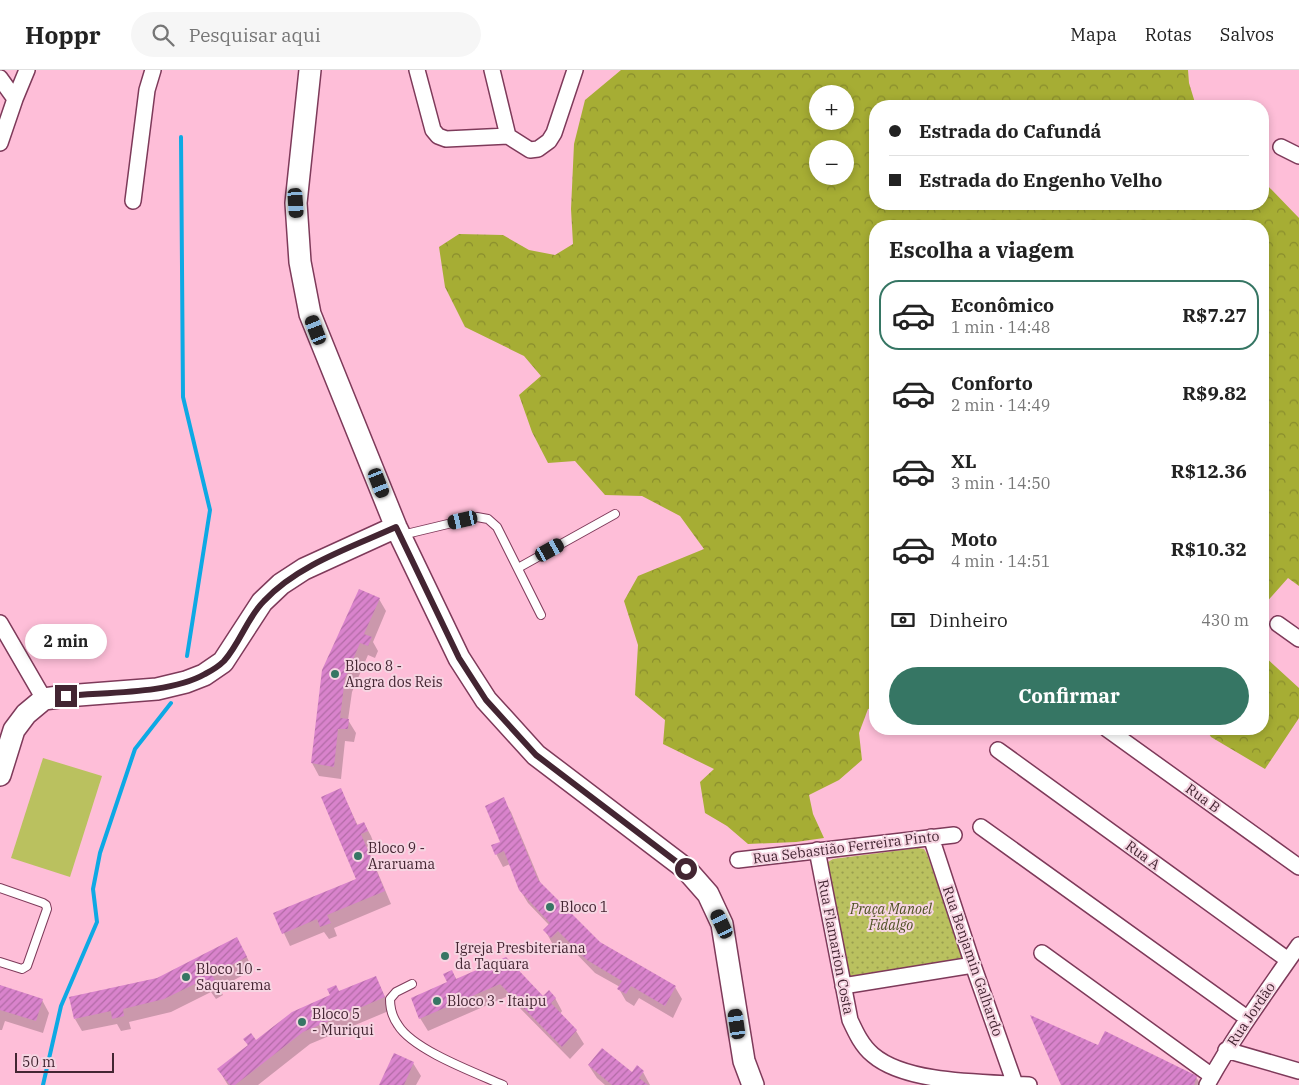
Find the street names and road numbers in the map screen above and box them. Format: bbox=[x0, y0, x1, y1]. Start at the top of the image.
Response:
street label: Rua B bbox=[1182, 779, 1224, 817]
street label: Rua Sebastião Ferreira Pinto bbox=[752, 827, 940, 867]
street label: Rua A bbox=[1122, 836, 1164, 874]
street label: Rua Flamarion Costa bbox=[814, 878, 858, 1016]
street label: Rua Benjamin Galhardo bbox=[939, 884, 1007, 1039]
street label: Rua Jordão bbox=[1223, 978, 1279, 1049]

